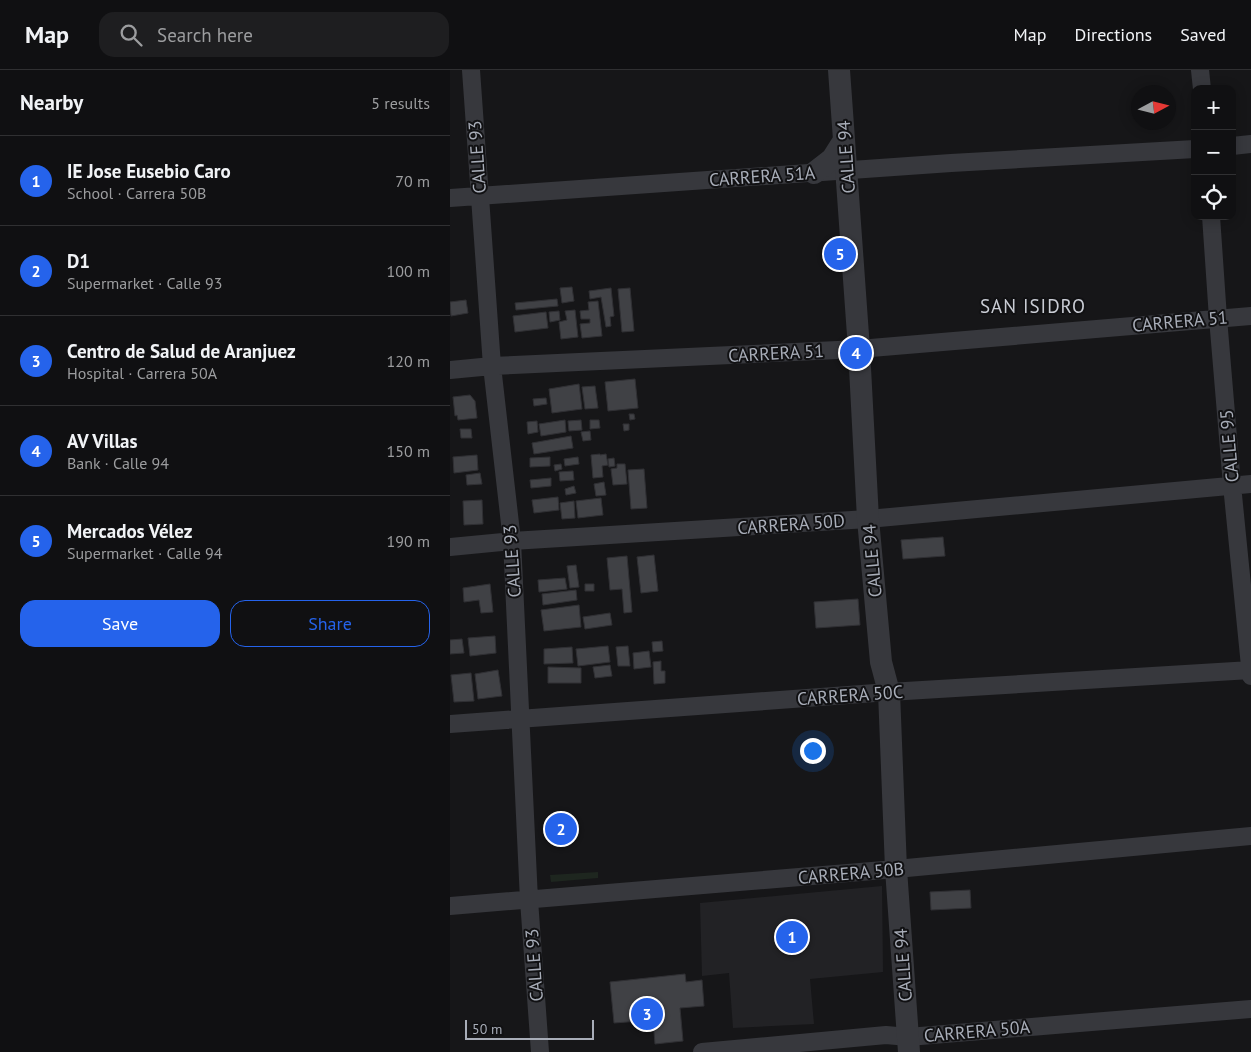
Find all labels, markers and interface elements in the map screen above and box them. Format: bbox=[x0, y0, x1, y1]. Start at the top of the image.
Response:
search box bbox=[99, 12, 449, 57]
text: Map bbox=[25, 19, 69, 50]
icon: search bbox=[117, 21, 145, 49]
text: Search here bbox=[157, 23, 253, 47]
text: Map bbox=[1014, 23, 1046, 46]
text: Directions bbox=[1074, 23, 1152, 46]
text: Saved bbox=[1180, 23, 1226, 46]
north arrow bbox=[1131, 85, 1176, 130]
map controls bbox=[1191, 85, 1236, 220]
button: + bbox=[1191, 85, 1236, 130]
text: Nearby bbox=[20, 89, 83, 116]
text: 5 results bbox=[371, 93, 430, 113]
street label: CALLE 93 bbox=[463, 120, 491, 194]
street label: CALLE 94 bbox=[832, 120, 860, 194]
button: − bbox=[1191, 130, 1236, 175]
text: IE Jose Eusebio Caro bbox=[67, 159, 231, 183]
street label: CARRERA 51A bbox=[708, 161, 816, 191]
text: 1 bbox=[31, 171, 41, 191]
text: 70 m bbox=[395, 171, 430, 191]
button: locate bbox=[1191, 175, 1236, 220]
text: School · Carrera 50B bbox=[67, 183, 206, 203]
pin: 5 bbox=[824, 235, 856, 273]
text: D1 bbox=[67, 249, 90, 273]
text: 2 bbox=[31, 261, 41, 281]
text: 100 m bbox=[387, 261, 430, 281]
text: Supermarket · Calle 93 bbox=[67, 273, 223, 293]
district label: SAN ISIDRO bbox=[980, 294, 1086, 318]
street label: CARRERA 51 bbox=[1131, 305, 1229, 337]
pin: 4 bbox=[840, 334, 872, 372]
text: Centro de Salud de Aranjuez bbox=[67, 339, 296, 363]
street label: CARRERA 51 bbox=[728, 339, 824, 367]
text: 3 bbox=[31, 351, 41, 371]
text: 120 m bbox=[387, 351, 430, 371]
text: Hospital · Carrera 50A bbox=[67, 363, 217, 383]
street label: CALLE 95 bbox=[1214, 409, 1244, 483]
text: AV Villas bbox=[67, 429, 137, 453]
text: 4 bbox=[31, 441, 41, 461]
text: 150 m bbox=[387, 441, 430, 461]
text: Bank · Calle 94 bbox=[67, 453, 169, 473]
street label: CARRERA 50D bbox=[737, 509, 845, 539]
text: Mercados Vélez bbox=[67, 519, 192, 543]
street label: CALLE 94 bbox=[857, 523, 887, 598]
street label: CALLE 93 bbox=[498, 524, 526, 598]
text: 5 bbox=[31, 531, 41, 551]
text: 190 m bbox=[387, 531, 430, 551]
text: Supermarket · Calle 94 bbox=[67, 543, 223, 563]
button: Save bbox=[20, 600, 220, 647]
button: Share bbox=[230, 600, 430, 647]
street label: CARRERA 50C bbox=[796, 680, 904, 710]
your location bbox=[800, 738, 826, 764]
pin: 2 bbox=[545, 810, 577, 848]
street label: CARRERA 50B bbox=[797, 857, 905, 889]
pin: 1 bbox=[776, 918, 808, 956]
street label: CALLE 93 bbox=[520, 928, 548, 1002]
street label: CALLE 94 bbox=[889, 928, 917, 1002]
pin: 3 bbox=[631, 995, 663, 1033]
street label: CARRERA 50A bbox=[923, 1015, 1031, 1047]
scale bar bbox=[465, 1017, 594, 1040]
text: 50 m bbox=[472, 1020, 502, 1038]

